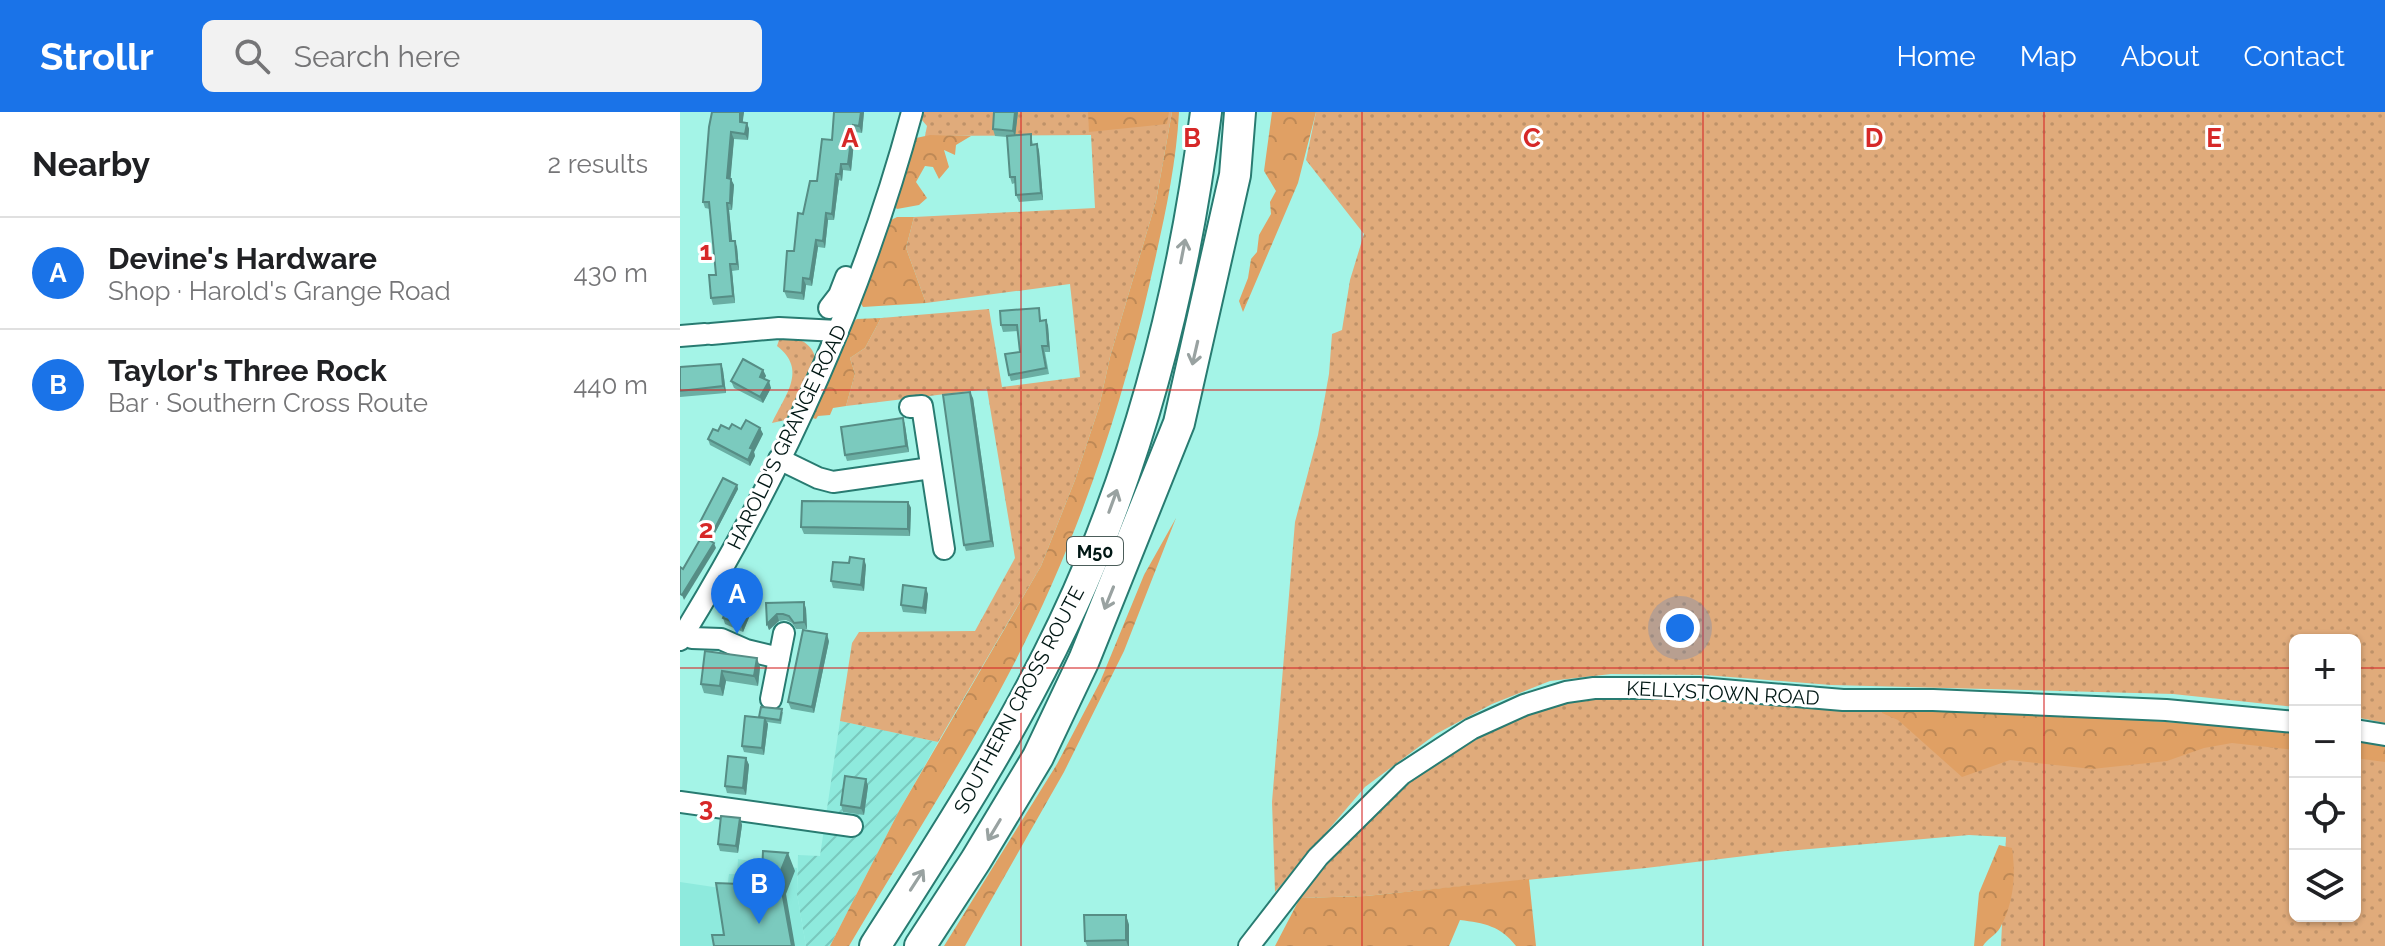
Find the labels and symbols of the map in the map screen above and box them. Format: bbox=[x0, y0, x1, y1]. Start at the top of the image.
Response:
text: A bbox=[841, 123, 859, 153]
text: B bbox=[1183, 123, 1201, 153]
text: C bbox=[1523, 123, 1541, 153]
text: D bbox=[1865, 123, 1883, 153]
text: E bbox=[2206, 123, 2222, 153]
text: 1 bbox=[700, 236, 713, 266]
one-way arrow bbox=[1176, 239, 1191, 264]
street label: HAROLD'S GRANGE ROAD bbox=[722, 321, 852, 553]
one-way arrow bbox=[1187, 340, 1202, 366]
one-way arrow bbox=[1107, 489, 1122, 514]
text: 2 bbox=[699, 514, 713, 544]
road number: M50 bbox=[1067, 537, 1123, 565]
pin: A bbox=[711, 568, 763, 634]
street label: SOUTHERN CROSS ROUTE bbox=[949, 582, 1089, 818]
one-way arrow bbox=[1101, 585, 1115, 610]
your location bbox=[1660, 608, 1700, 648]
street label: KELLYSTOWN ROAD bbox=[1626, 676, 1820, 710]
text: 3 bbox=[699, 792, 713, 822]
one-way arrow bbox=[986, 818, 1001, 842]
pin: B bbox=[733, 858, 785, 924]
one-way arrow bbox=[908, 870, 925, 892]

